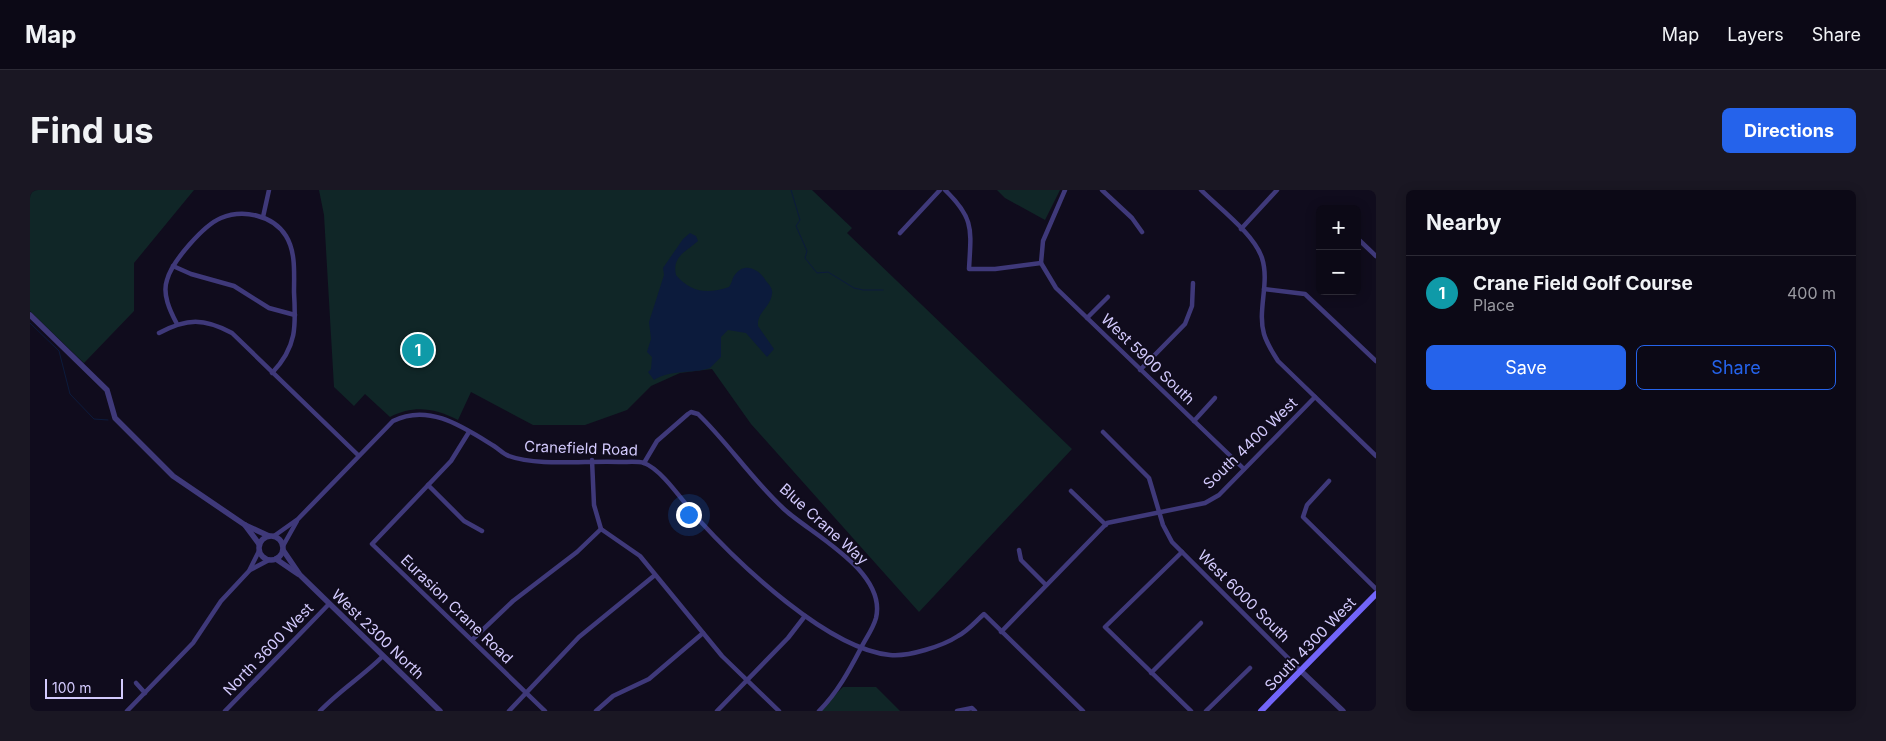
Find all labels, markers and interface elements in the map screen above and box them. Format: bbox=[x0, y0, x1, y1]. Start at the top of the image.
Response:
text: Map bbox=[25, 20, 76, 49]
text: Map bbox=[1662, 24, 1699, 45]
text: Layers bbox=[1727, 24, 1784, 45]
text: Share bbox=[1812, 24, 1861, 45]
button: Directions bbox=[1722, 108, 1856, 153]
text: Find us bbox=[30, 109, 154, 151]
map controls bbox=[1316, 205, 1361, 295]
button: + bbox=[1316, 205, 1361, 250]
text: Nearby bbox=[1426, 210, 1501, 235]
button: − bbox=[1316, 250, 1361, 295]
text: Crane Field Golf Course bbox=[1473, 272, 1693, 295]
text: 1 bbox=[1439, 283, 1445, 303]
text: 400 m bbox=[1787, 283, 1836, 303]
text: Place bbox=[1473, 295, 1515, 315]
street label: West 5900 South bbox=[1097, 310, 1199, 408]
pin: 1 bbox=[402, 331, 434, 369]
button: Save bbox=[1426, 345, 1626, 390]
button: Share bbox=[1636, 345, 1836, 390]
street label: South 4400 West bbox=[1199, 393, 1301, 493]
street label: Cranefield Road bbox=[524, 437, 638, 459]
street label: Blue Crane Way bbox=[776, 479, 873, 569]
your location bbox=[676, 502, 702, 528]
street label: West 6000 South bbox=[1194, 546, 1294, 646]
street label: Eurasion Crane Road bbox=[397, 551, 517, 667]
street label: West 2300 North bbox=[328, 585, 428, 683]
street label: South 4300 West bbox=[1260, 593, 1360, 695]
street label: North 3600 West bbox=[219, 599, 317, 699]
scale bar bbox=[45, 676, 122, 699]
text: 100 m bbox=[52, 679, 92, 696]

